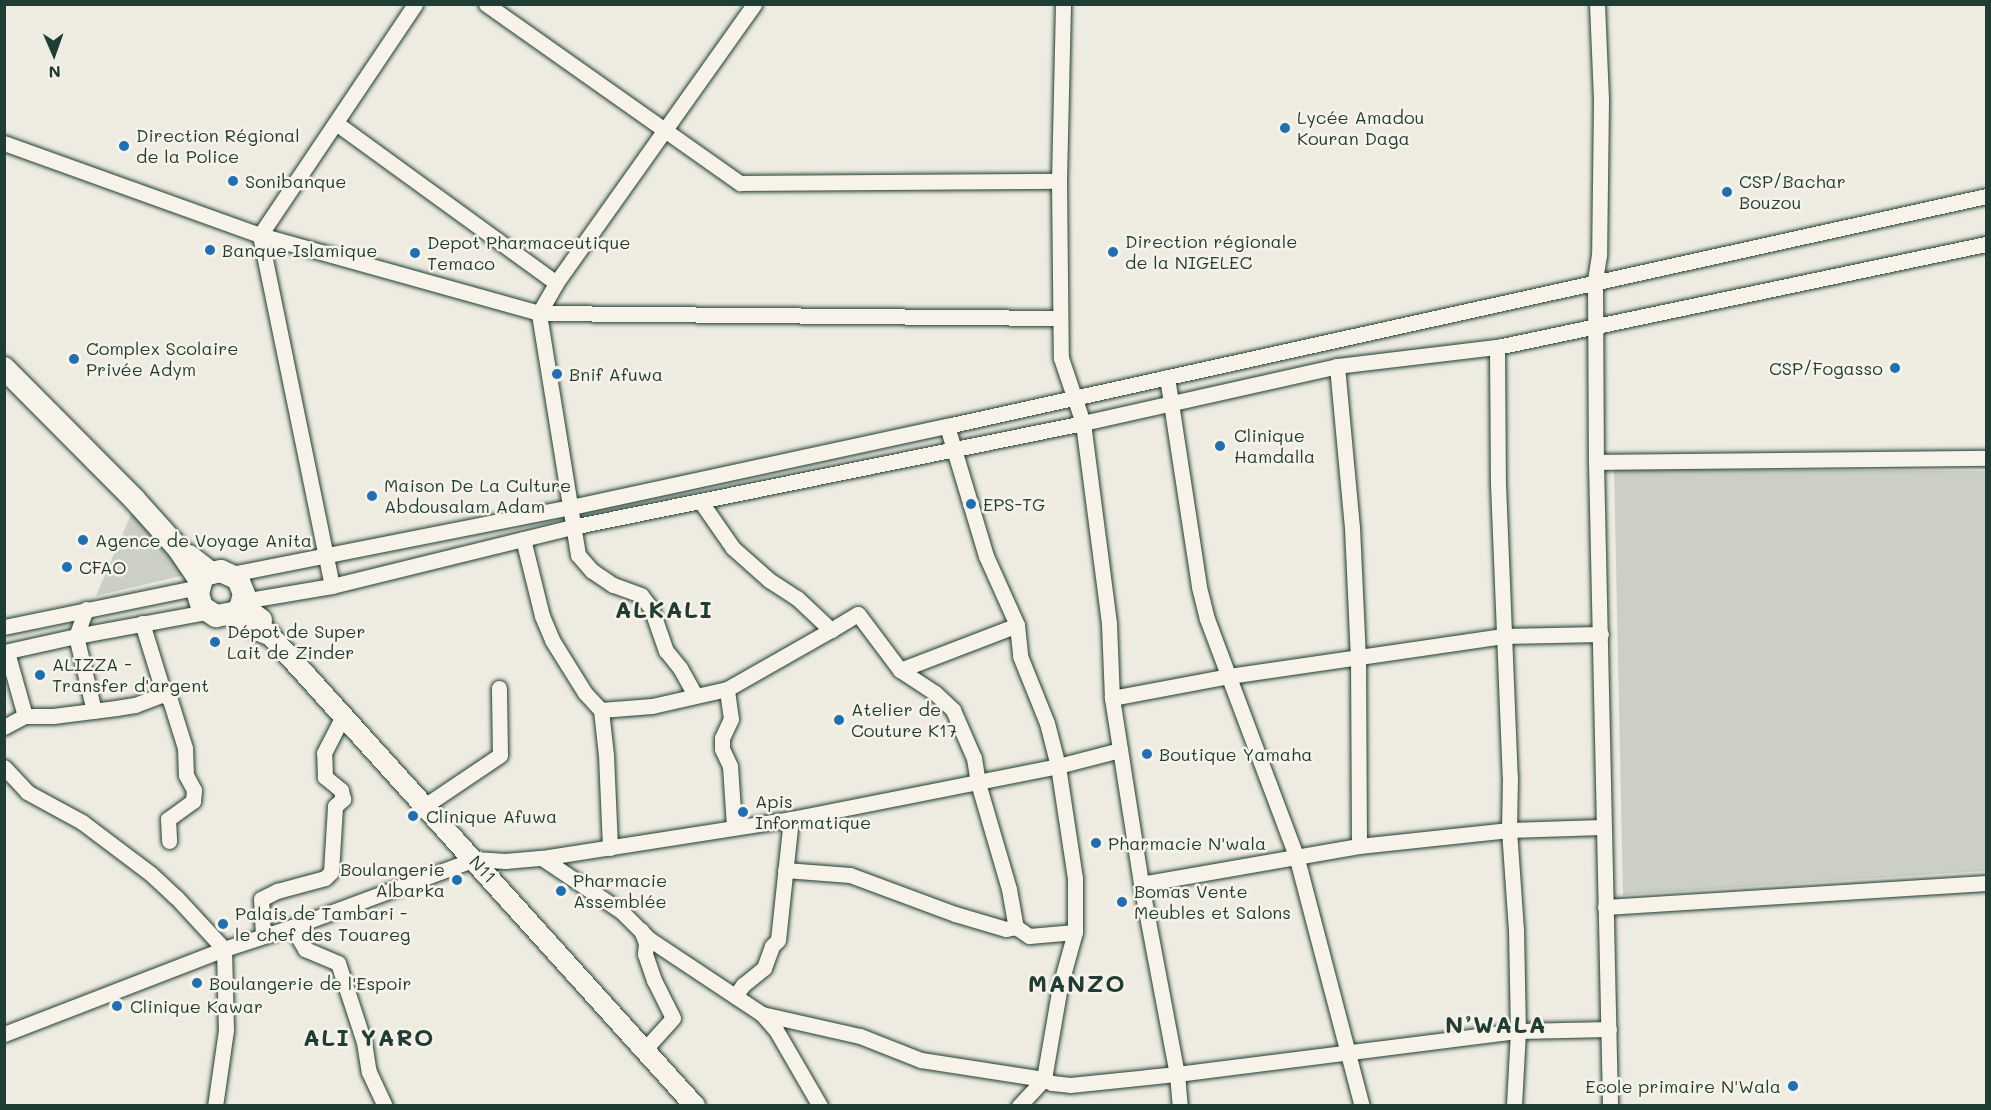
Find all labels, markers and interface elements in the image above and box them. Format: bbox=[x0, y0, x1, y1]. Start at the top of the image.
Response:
north arrow bbox=[24, 24, 84, 84]
text: N bbox=[48, 62, 61, 83]
place label: Lycée Amadou Kouran Daga bbox=[1297, 107, 1424, 150]
marker: Lycée Amadou Kouran Daga bbox=[1278, 121, 1292, 135]
place label: Direction Régional de la Police bbox=[136, 125, 300, 168]
marker: Direction Régional de la Police bbox=[117, 139, 131, 153]
place label: Sonibanque bbox=[245, 170, 346, 192]
place label: CSP/Bachar Bouzou bbox=[1739, 171, 1846, 213]
marker: Sonibanque bbox=[226, 174, 240, 188]
marker: CSP/Bachar Bouzou bbox=[1720, 185, 1734, 199]
place label: Direction régionale de la NIGELEC bbox=[1125, 231, 1297, 274]
place label: Depot Pharmaceutique Temaco bbox=[427, 232, 630, 274]
place label: Banque Islamique bbox=[222, 239, 377, 261]
marker: Banque Islamique bbox=[203, 243, 217, 257]
marker: Direction régionale de la NIGELEC bbox=[1106, 245, 1120, 259]
marker: Depot Pharmaceutique Temaco bbox=[408, 246, 422, 260]
place label: Complex Scolaire Privée Adym bbox=[86, 338, 238, 380]
marker: Complex Scolaire Privée Adym bbox=[67, 352, 81, 366]
place label: CSP/Fogasso bbox=[1769, 357, 1883, 379]
marker: CSP/Fogasso bbox=[1888, 361, 1902, 375]
place label: Bnif Afuwa bbox=[569, 363, 663, 385]
marker: Bnif Afuwa bbox=[550, 367, 564, 381]
place label: Clinique Hamdalla bbox=[1234, 425, 1315, 468]
marker: Clinique Hamdalla bbox=[1211, 437, 1229, 455]
place label: Maison De La Culture Abdousalam Adam bbox=[384, 475, 571, 518]
marker: Maison De La Culture Abdousalam Adam bbox=[365, 489, 379, 503]
place label: EPS-TG bbox=[983, 493, 1045, 515]
marker: EPS-TG bbox=[964, 497, 978, 511]
place label: Agence de Voyage Anita bbox=[95, 529, 312, 551]
marker: Agence de Voyage Anita bbox=[76, 533, 90, 547]
place label: CFAO bbox=[79, 556, 127, 578]
marker: CFAO bbox=[60, 560, 74, 574]
district label: ALKALI bbox=[615, 595, 713, 623]
place label: Dépot de Super Lait de Zinder bbox=[227, 621, 366, 664]
marker: Dépot de Super Lait de Zinder bbox=[208, 635, 222, 649]
place label: ALIZZA - Transfer d'argent bbox=[52, 654, 209, 696]
marker: ALIZZA - Transfer d'argent bbox=[33, 668, 47, 682]
place label: Atelier de Couture K17 bbox=[851, 699, 957, 742]
marker: Atelier de Couture K17 bbox=[832, 713, 846, 727]
place label: Boutique Yamaha bbox=[1159, 743, 1312, 765]
marker: Boutique Yamaha bbox=[1140, 747, 1154, 761]
place label: Apis Informatique bbox=[755, 791, 871, 834]
place label: Clinique Afuwa bbox=[426, 805, 557, 827]
marker: Apis Informatique bbox=[736, 805, 750, 819]
marker: Clinique Afuwa bbox=[404, 807, 422, 825]
place label: Pharmacie N'wala bbox=[1108, 832, 1266, 854]
marker: Pharmacie N'wala bbox=[1089, 836, 1103, 850]
street label: N11 bbox=[465, 851, 501, 887]
place label: Boulangerie Albarka bbox=[340, 859, 445, 902]
place label: Pharmacie Assemblée bbox=[573, 870, 667, 912]
marker: Boulangerie Albarka bbox=[450, 873, 464, 887]
place label: Bomas Vente Meubles et Salons bbox=[1134, 881, 1291, 924]
marker: Pharmacie Assemblée bbox=[554, 884, 568, 898]
marker: Bomas Vente Meubles et Salons bbox=[1115, 895, 1129, 909]
place label: Palais de Tambari - le chef des Touareg bbox=[235, 903, 410, 946]
marker: Palais de Tambari - le chef des Touareg bbox=[216, 917, 230, 931]
district label: MANZO bbox=[1028, 969, 1126, 997]
place label: Boulangerie de l'Espoir bbox=[209, 972, 412, 994]
marker: Boulangerie de l'Espoir bbox=[190, 976, 204, 990]
place label: Clinique Kawar bbox=[130, 995, 263, 1017]
marker: Clinique Kawar bbox=[108, 997, 126, 1015]
district label: N’WALA bbox=[1445, 1010, 1547, 1038]
district label: ALI YARO bbox=[303, 1023, 435, 1051]
place label: Ecole primaire N'Wala bbox=[1585, 1075, 1781, 1097]
marker: Ecole primaire N'Wala bbox=[1786, 1079, 1800, 1093]

